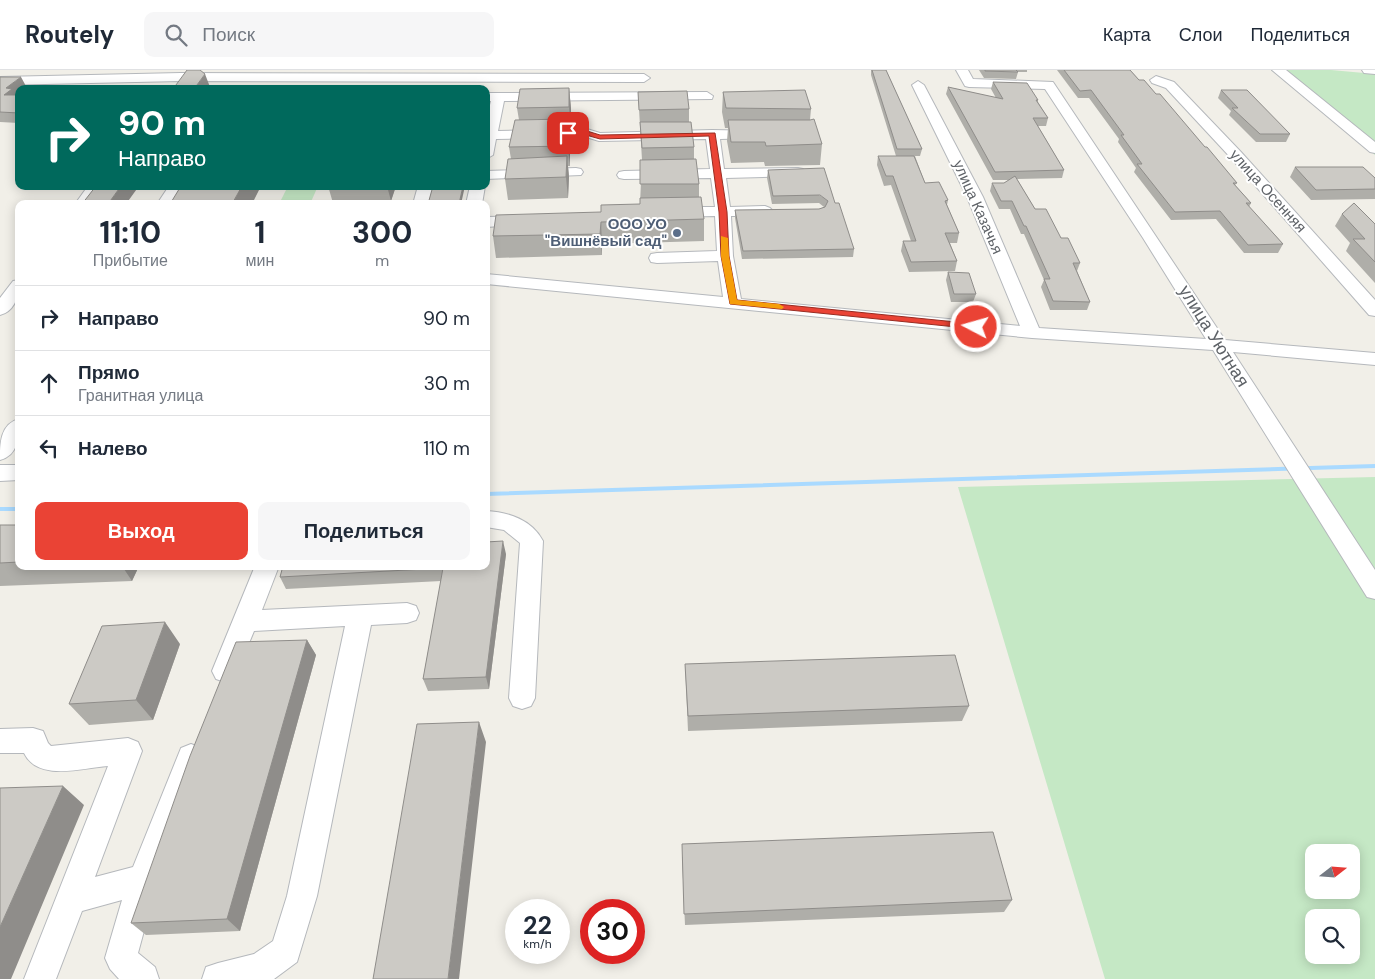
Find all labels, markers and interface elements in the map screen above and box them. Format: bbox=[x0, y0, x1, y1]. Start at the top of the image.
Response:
search box bbox=[144, 12, 494, 57]
text: Routely bbox=[25, 19, 114, 50]
icon: search bbox=[162, 21, 190, 49]
text: Поиск bbox=[202, 22, 255, 47]
text: Карта bbox=[1103, 23, 1151, 47]
text: Слои bbox=[1179, 23, 1223, 47]
text: Поделиться bbox=[1251, 23, 1350, 47]
text: 90 m bbox=[118, 100, 206, 146]
icon: right bbox=[35, 105, 100, 170]
pin bbox=[547, 112, 589, 154]
icon: arrive bbox=[554, 119, 582, 147]
text: Направо bbox=[118, 144, 206, 173]
street label: улица Осенняя bbox=[1225, 145, 1311, 237]
street label: улица Казачья bbox=[948, 157, 1008, 257]
text: 11:10 bbox=[100, 213, 161, 252]
text: 1 bbox=[254, 213, 265, 252]
text: 300 bbox=[352, 213, 412, 252]
place label: ООО УО "Вишнёвый сад" bbox=[545, 214, 667, 251]
marker: ООО УО "Вишнёвый сад" bbox=[671, 227, 683, 239]
text: Прибытие bbox=[93, 250, 168, 271]
text: мин bbox=[246, 250, 274, 271]
text: m bbox=[375, 250, 389, 271]
street label: улица Уютная bbox=[1173, 280, 1255, 392]
position arrow bbox=[949, 300, 1001, 352]
icon: right bbox=[35, 304, 63, 332]
text: Направо bbox=[78, 306, 159, 331]
text: 90 m bbox=[423, 306, 470, 331]
text: Прямо bbox=[78, 360, 140, 385]
icon: ahead bbox=[35, 369, 63, 397]
text: 30 m bbox=[424, 371, 470, 396]
text: Гранитная улица bbox=[78, 385, 203, 406]
icon: left bbox=[35, 434, 63, 462]
text: Налево bbox=[78, 436, 148, 461]
text: 110 m bbox=[423, 436, 470, 461]
button: Выход bbox=[35, 502, 248, 560]
button: Поделиться bbox=[258, 502, 470, 560]
north arrow bbox=[1305, 844, 1360, 899]
map controls bbox=[1305, 844, 1360, 964]
speed limit sign: 30 bbox=[580, 899, 645, 964]
text: 22 bbox=[523, 909, 552, 942]
button: search bbox=[1305, 909, 1360, 964]
text: km/h bbox=[523, 936, 552, 952]

